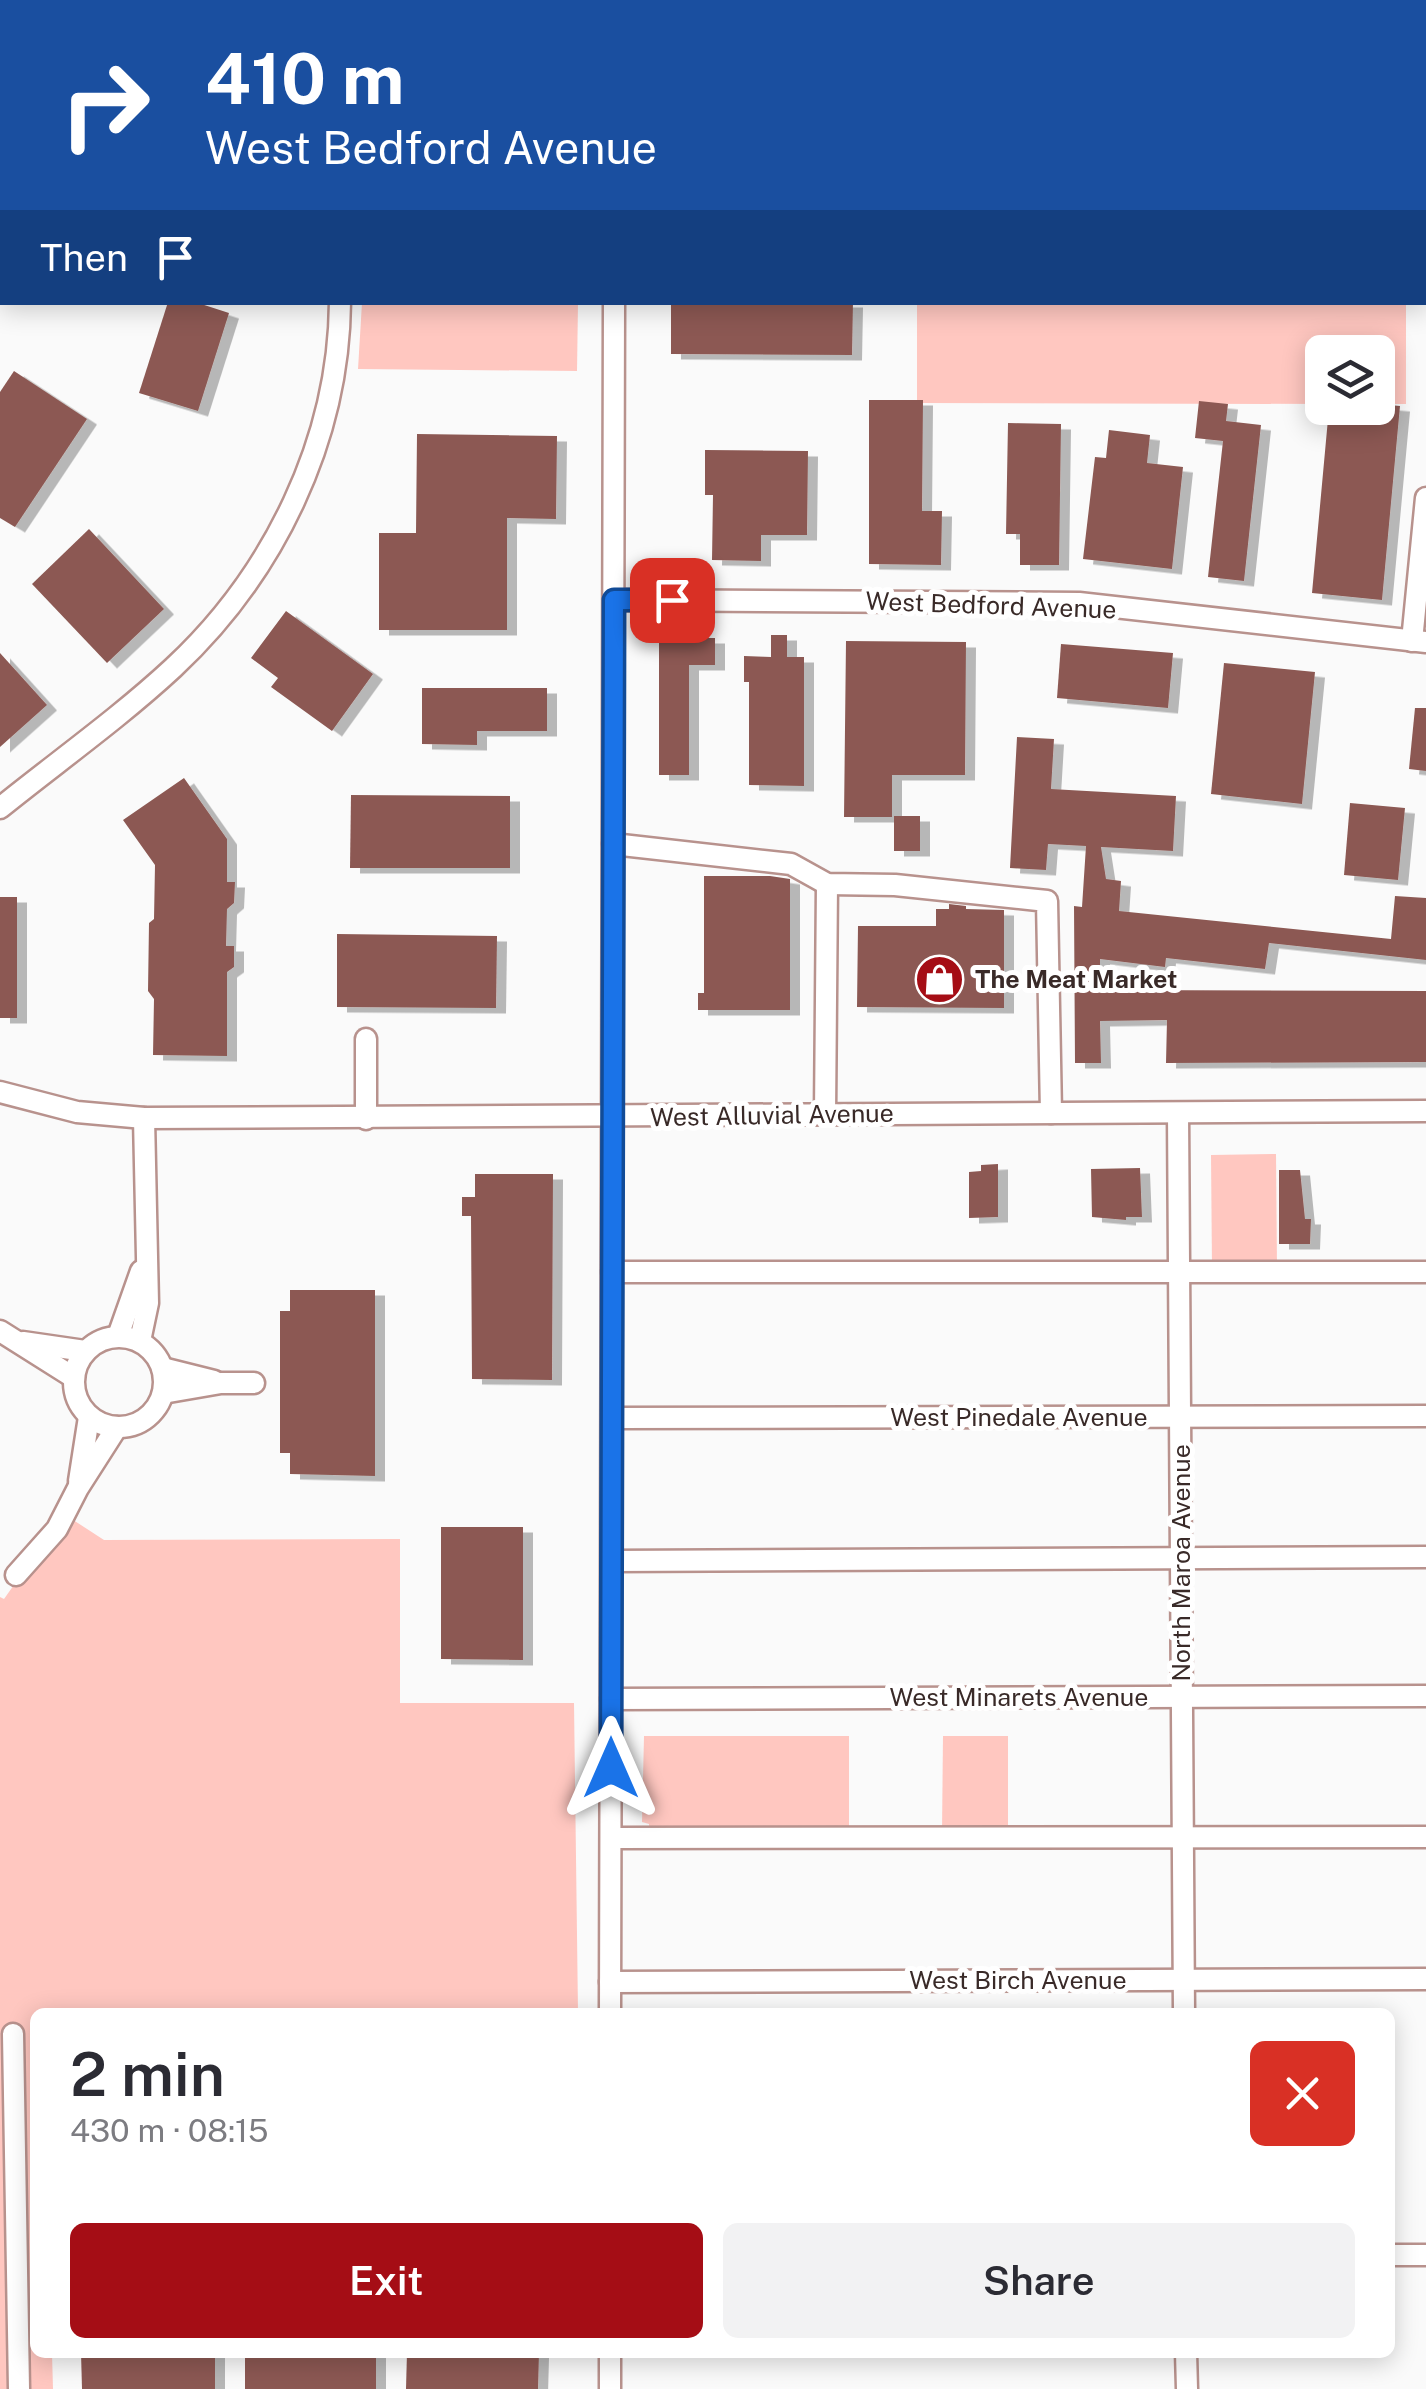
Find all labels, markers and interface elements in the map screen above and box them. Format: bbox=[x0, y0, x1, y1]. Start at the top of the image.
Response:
text: 410 m bbox=[205, 37, 404, 120]
icon: right bbox=[40, 40, 170, 170]
text: West Bedford Avenue bbox=[205, 121, 657, 174]
icon: arrive bbox=[148, 230, 203, 285]
text: Then bbox=[40, 235, 128, 280]
map controls bbox=[1305, 335, 1395, 425]
button: layers bbox=[1305, 335, 1395, 425]
pin bbox=[630, 558, 715, 643]
icon: arrive bbox=[645, 573, 700, 628]
street label: West Bedford Avenue bbox=[865, 586, 1117, 624]
shop icon: The Meat Market bbox=[914, 953, 966, 1005]
place label: The Meat Market bbox=[975, 964, 1177, 994]
street label: West Alluvial Avenue bbox=[650, 1098, 894, 1132]
street label: West Pinedale Avenue bbox=[890, 1402, 1148, 1432]
street label: North Maroa Avenue bbox=[1166, 1444, 1196, 1682]
street label: West Minarets Avenue bbox=[890, 1682, 1149, 1712]
position arrow bbox=[559, 1716, 663, 1820]
street label: West Birch Avenue bbox=[909, 1965, 1127, 1995]
text: 2 min bbox=[70, 2039, 225, 2110]
button: close bbox=[1250, 2041, 1355, 2146]
text: 430 m · 08:15 bbox=[70, 2112, 269, 2149]
button: Exit bbox=[70, 2223, 703, 2338]
button: Share bbox=[723, 2223, 1355, 2338]

